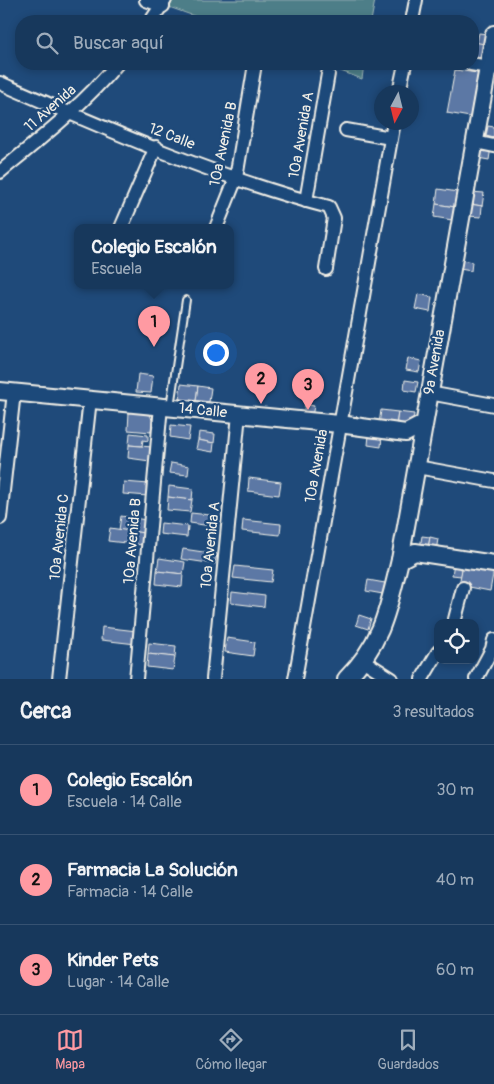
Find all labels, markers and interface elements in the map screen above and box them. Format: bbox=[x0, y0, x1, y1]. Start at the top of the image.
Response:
search box bbox=[15, 15, 479, 70]
icon: search bbox=[33, 29, 61, 57]
text: Buscar aquí bbox=[73, 31, 164, 55]
street label: 11 Avenida bbox=[20, 80, 80, 136]
north arrow bbox=[374, 85, 419, 130]
street label: 10a Avenida A bbox=[285, 90, 318, 180]
street label: 10a Avenida B bbox=[205, 100, 242, 188]
street label: 12 Calle bbox=[146, 119, 198, 154]
popup bbox=[74, 224, 234, 289]
text: Colegio Escalón bbox=[91, 235, 217, 259]
text: Escuela bbox=[91, 259, 142, 279]
pin: 1 bbox=[138, 306, 170, 347]
street label: 9a Avenida bbox=[419, 328, 450, 396]
your location bbox=[203, 340, 229, 366]
pin: 2 bbox=[245, 363, 277, 404]
pin: 3 bbox=[292, 369, 324, 410]
street label: 14 Calle bbox=[178, 399, 229, 423]
street label: 10a Avenida bbox=[301, 428, 332, 504]
street label: 10a Avenida C bbox=[46, 493, 73, 581]
street label: 10a Avenida B bbox=[119, 497, 146, 585]
street label: 10a Avenida A bbox=[196, 500, 225, 590]
map controls bbox=[434, 619, 479, 664]
button: locate bbox=[434, 619, 479, 664]
text: Cerca bbox=[20, 698, 71, 725]
text: 3 resultados bbox=[392, 702, 474, 722]
text: Colegio Escalón bbox=[67, 768, 193, 792]
text: 1 bbox=[33, 780, 39, 800]
text: 30 m bbox=[436, 780, 474, 800]
text: Escuela · 14 Calle bbox=[67, 792, 182, 812]
text: Farmacia La Solución bbox=[67, 858, 238, 882]
text: 2 bbox=[32, 870, 40, 890]
text: 40 m bbox=[436, 870, 474, 890]
text: Farmacia · 14 Calle bbox=[67, 882, 193, 902]
text: Kinder Pets bbox=[67, 948, 158, 972]
text: 3 bbox=[32, 960, 40, 980]
text: 60 m bbox=[436, 960, 474, 980]
text: Lugar · 14 Calle bbox=[67, 972, 169, 992]
tab: Mapa bbox=[55, 1026, 85, 1073]
tab: Cómo llegar bbox=[196, 1026, 267, 1073]
tab: Guardados bbox=[377, 1026, 439, 1073]

